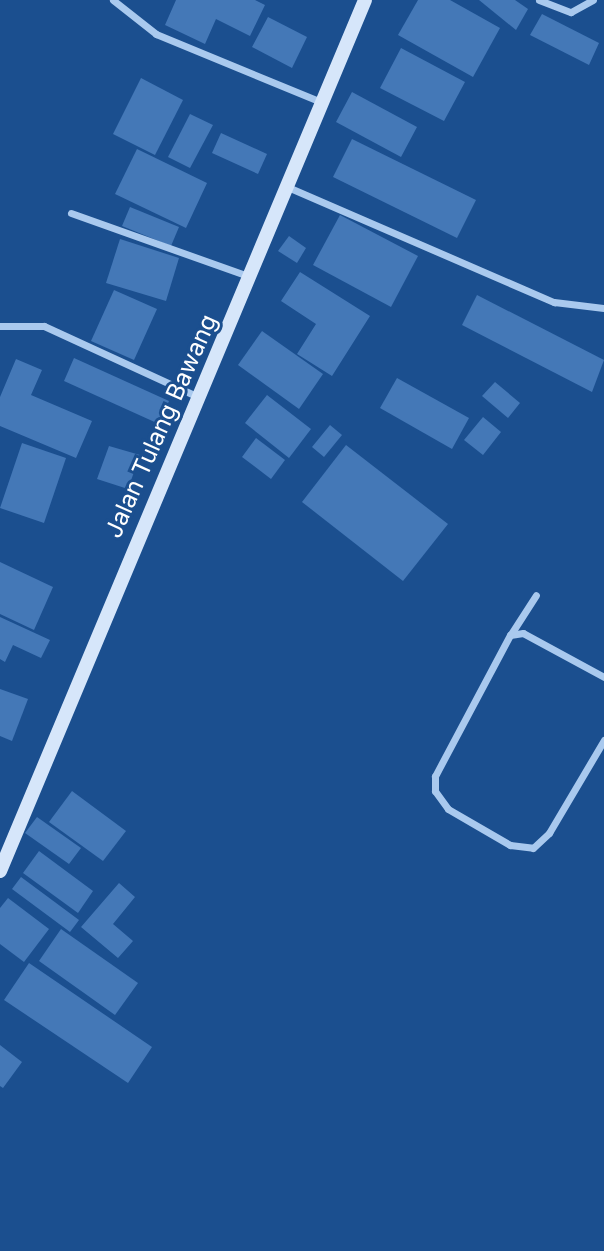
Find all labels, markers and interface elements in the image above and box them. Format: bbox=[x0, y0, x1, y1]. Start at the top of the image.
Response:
street label: Jalan Tulang Bawang bbox=[99, 310, 223, 542]

